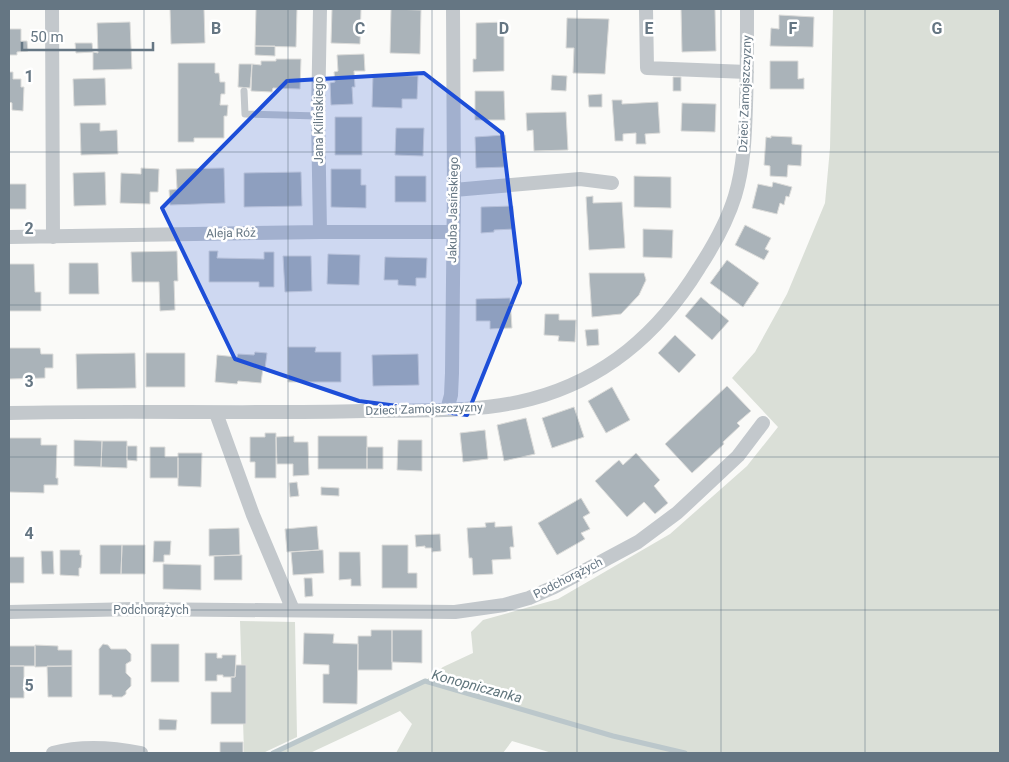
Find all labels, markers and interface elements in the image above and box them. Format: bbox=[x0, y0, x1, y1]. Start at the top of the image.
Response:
text: B bbox=[211, 19, 221, 38]
text: C bbox=[355, 19, 365, 38]
text: D bbox=[499, 19, 509, 38]
text: E bbox=[645, 19, 654, 38]
text: F bbox=[789, 19, 798, 38]
text: G bbox=[932, 19, 943, 38]
scale bar bbox=[22, 20, 154, 52]
text: 50 m bbox=[30, 28, 64, 46]
street label: Dzieci Zamojszczyzny bbox=[736, 35, 754, 153]
text: 1 bbox=[24, 67, 34, 86]
street label: Jana Kilińskiego bbox=[312, 76, 326, 164]
street label: Jakuba Jasińskiego bbox=[445, 157, 461, 263]
text: 2 bbox=[24, 219, 34, 238]
street label: Aleja Róż bbox=[206, 226, 256, 240]
text: 3 bbox=[24, 372, 34, 391]
street label: Dzieci Zamojszczyzny bbox=[365, 400, 483, 418]
text: 4 bbox=[24, 524, 34, 543]
street label: Podchorążych bbox=[531, 555, 605, 601]
street label: Podchorążych bbox=[113, 603, 189, 617]
water label: Konopniczanka bbox=[430, 666, 524, 706]
text: 5 bbox=[24, 676, 34, 695]

